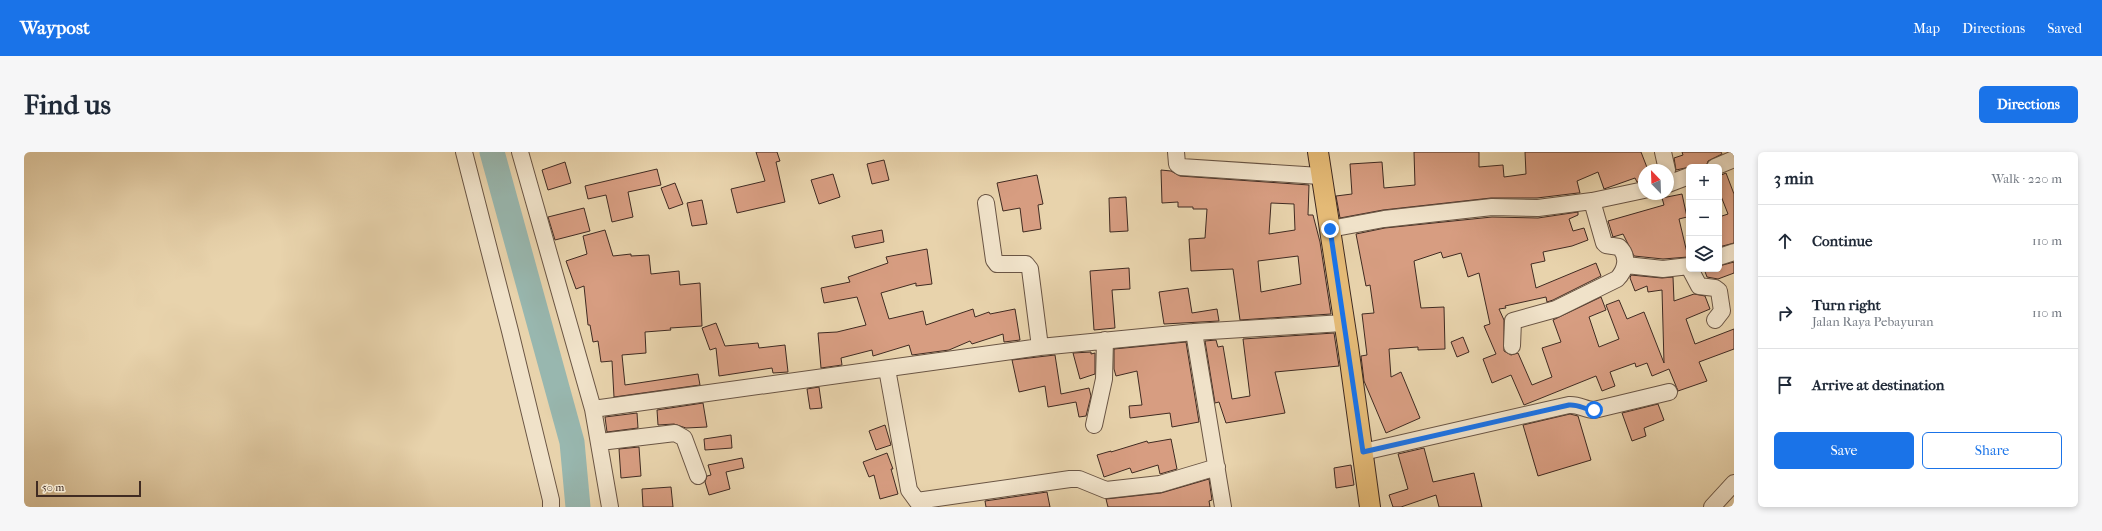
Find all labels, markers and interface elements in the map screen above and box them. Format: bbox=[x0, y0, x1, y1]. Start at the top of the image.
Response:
text: Waypost bbox=[20, 17, 90, 39]
text: Map bbox=[1913, 20, 1940, 37]
text: Directions bbox=[1962, 20, 2025, 37]
text: Saved bbox=[2047, 20, 2082, 37]
button: Directions bbox=[1979, 86, 2078, 123]
text: Find us bbox=[24, 88, 111, 121]
north arrow bbox=[1638, 164, 1674, 200]
map controls bbox=[1686, 164, 1722, 272]
button: + bbox=[1686, 164, 1722, 200]
text: 3 min bbox=[1774, 168, 1814, 188]
text: Walk · 220 m bbox=[1991, 171, 2062, 186]
button: − bbox=[1686, 200, 1722, 236]
route end bbox=[1321, 220, 1339, 238]
icon: ahead bbox=[1774, 230, 1796, 252]
text: Continue bbox=[1812, 232, 1872, 250]
text: 110 m bbox=[2032, 233, 2062, 248]
button: layers bbox=[1686, 236, 1722, 272]
text: Turn right bbox=[1812, 296, 1881, 314]
icon: right bbox=[1774, 302, 1796, 324]
text: 110 m bbox=[2032, 305, 2062, 320]
text: Jalan Raya Pebayuran bbox=[1812, 314, 1934, 329]
icon: arrive bbox=[1774, 374, 1796, 396]
text: Arrive at destination bbox=[1812, 376, 1944, 394]
route start bbox=[1585, 401, 1603, 419]
button: Save bbox=[1774, 432, 1914, 469]
button: Share bbox=[1922, 432, 2062, 469]
scale bar bbox=[36, 479, 141, 498]
text: 50 m bbox=[42, 481, 64, 494]

